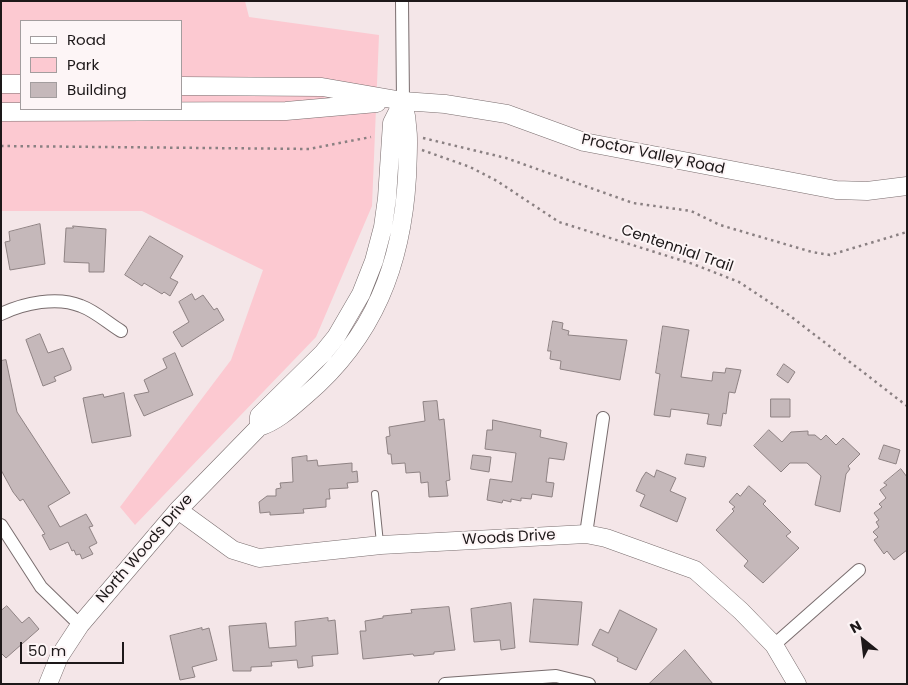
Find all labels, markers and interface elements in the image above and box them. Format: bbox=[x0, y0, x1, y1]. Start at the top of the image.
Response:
legend bbox=[20, 20, 182, 110]
text: Road bbox=[67, 29, 106, 50]
text: Park bbox=[67, 54, 99, 75]
text: Building bbox=[67, 79, 127, 100]
street label: Proctor Valley Road bbox=[580, 131, 726, 179]
street label: Centennial Trail bbox=[619, 221, 735, 277]
street label: North Woods Drive bbox=[93, 491, 197, 607]
street label: Woods Drive bbox=[462, 527, 556, 549]
north arrow bbox=[838, 615, 888, 665]
text: N bbox=[846, 616, 865, 638]
scale bar bbox=[22, 632, 126, 664]
text: 50 m bbox=[28, 640, 66, 661]

